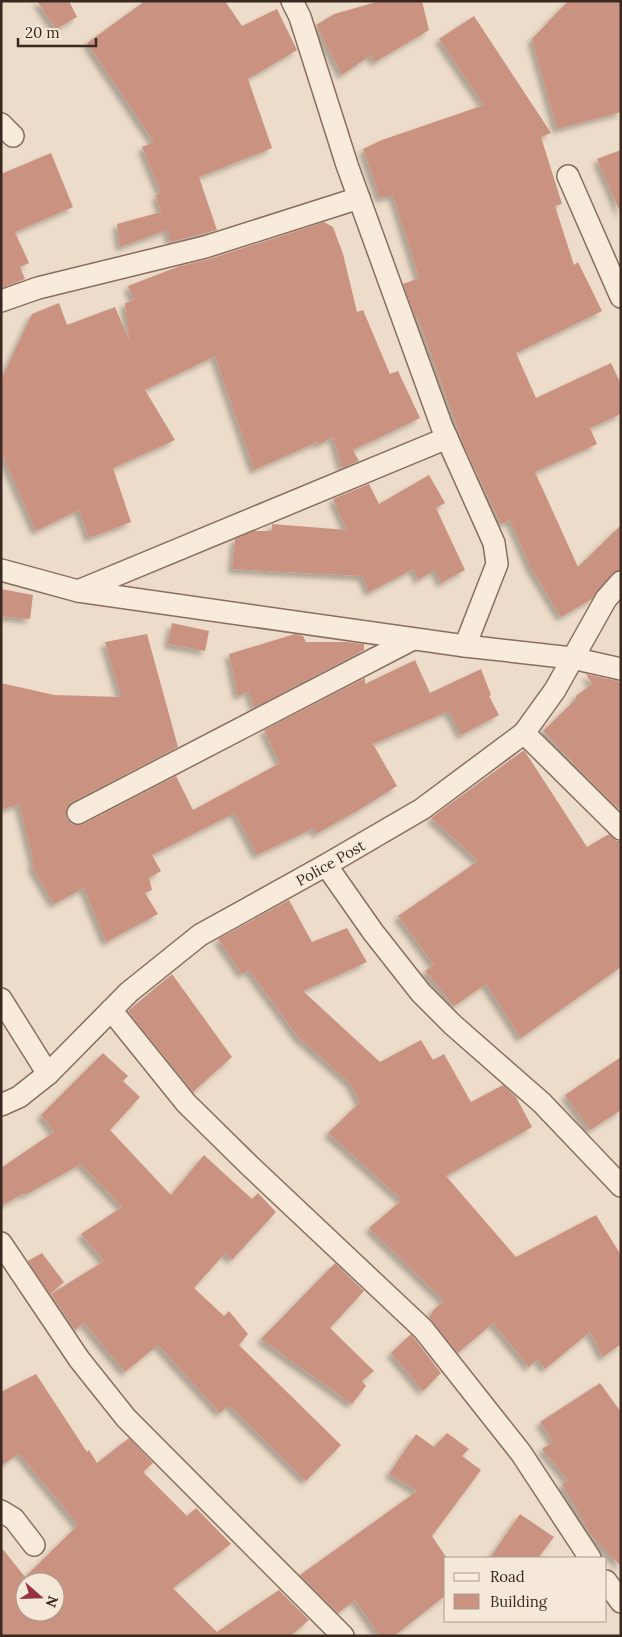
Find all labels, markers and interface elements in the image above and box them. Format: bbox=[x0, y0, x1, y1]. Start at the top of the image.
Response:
scale bar bbox=[18, 15, 95, 47]
text: 20 m bbox=[25, 23, 60, 42]
street label: Police Post bbox=[292, 835, 368, 890]
legend bbox=[444, 1557, 607, 1622]
text: Road bbox=[490, 1567, 525, 1586]
north arrow bbox=[15, 1572, 65, 1622]
text: Building bbox=[490, 1592, 548, 1611]
text: N bbox=[42, 1593, 63, 1610]

